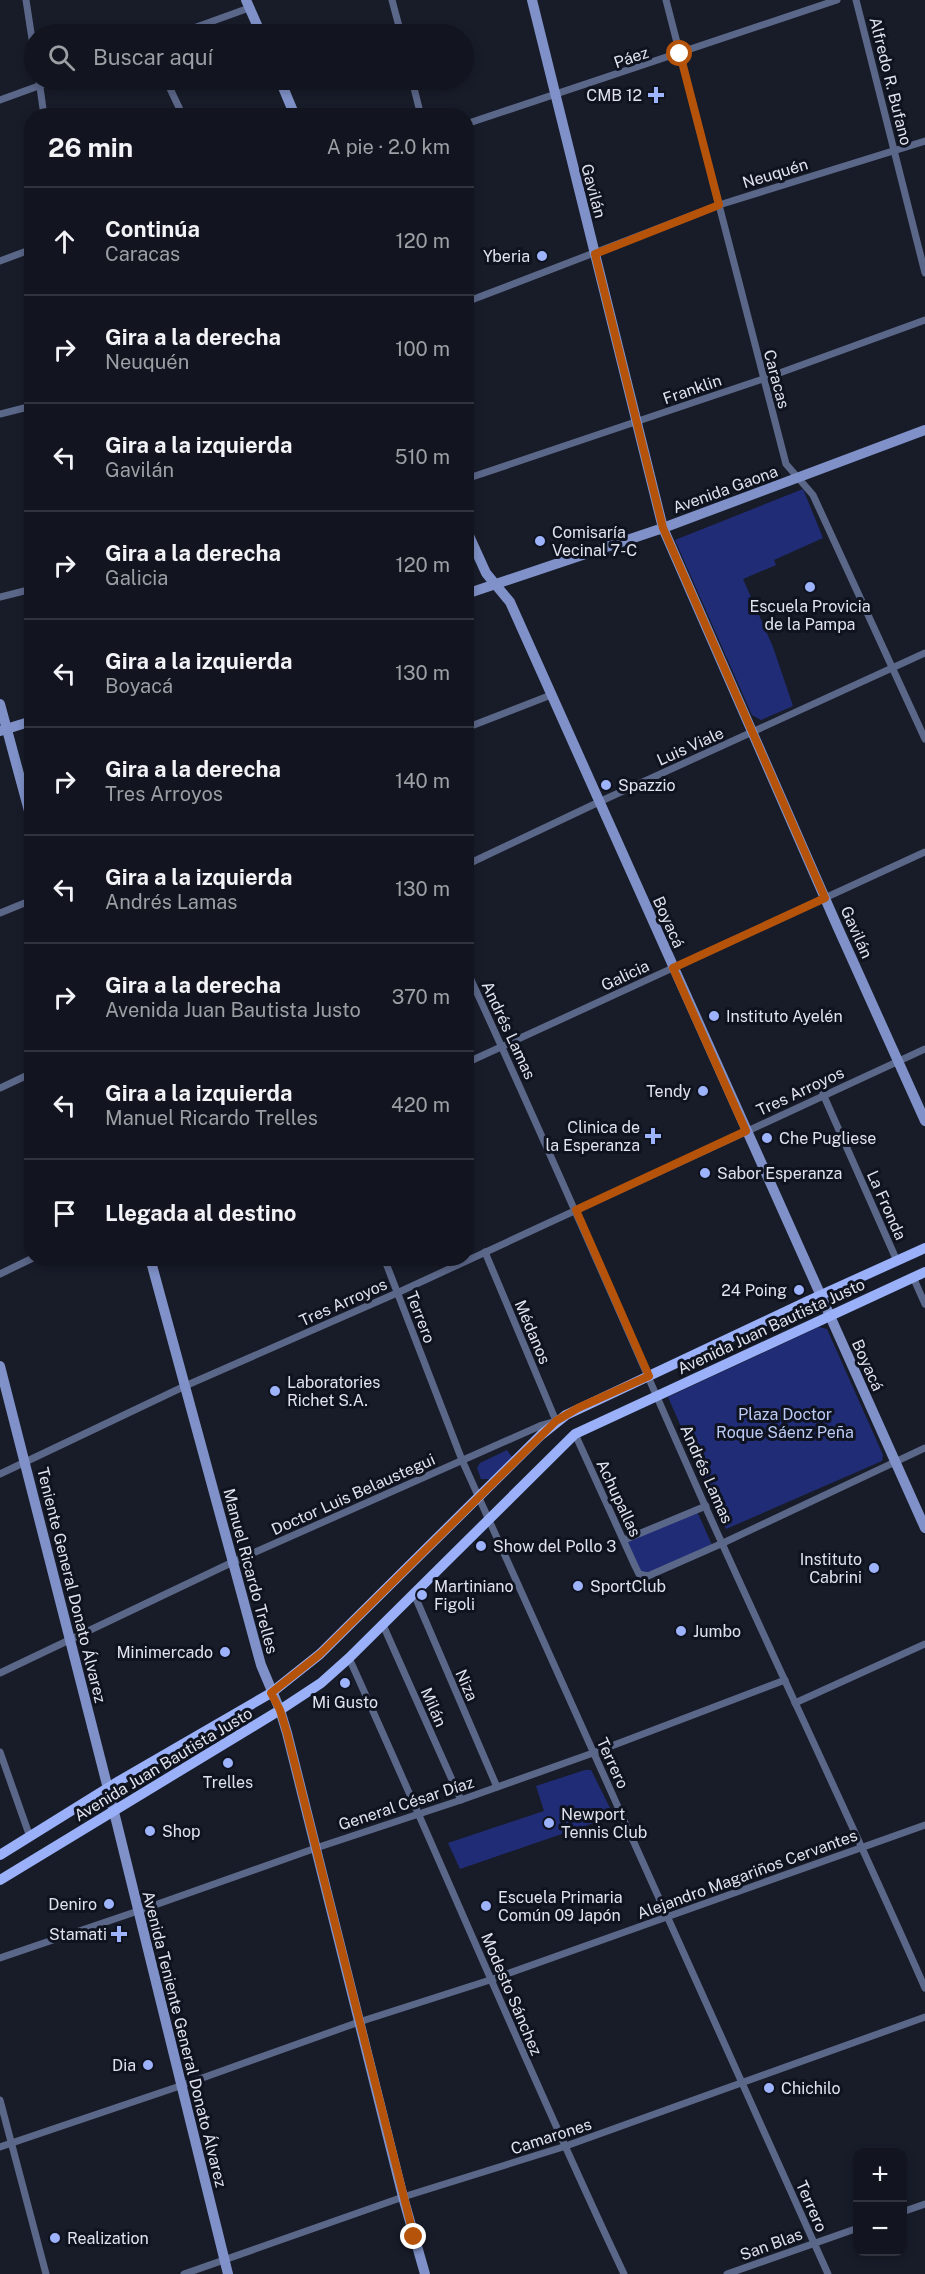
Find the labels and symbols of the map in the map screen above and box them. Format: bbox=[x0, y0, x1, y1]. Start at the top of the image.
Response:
street label: Alfredo R. Bufano bbox=[865, 15, 916, 147]
route start bbox=[666, 40, 692, 66]
street label: Páez bbox=[611, 43, 651, 72]
place label: CMB 12 bbox=[586, 86, 642, 105]
marker: CMB 12 bbox=[647, 86, 665, 104]
street label: Neuquén bbox=[740, 155, 810, 192]
street label: Gavilán bbox=[577, 162, 610, 220]
place label: Yberia bbox=[483, 247, 530, 266]
marker: Yberia bbox=[535, 249, 549, 263]
street label: Caracas bbox=[760, 348, 793, 411]
street label: Franklin bbox=[660, 371, 724, 408]
street label: Avenida Gaona bbox=[670, 462, 780, 517]
place label: Comisaría Vecinal 7-C bbox=[552, 523, 637, 560]
marker: Comisaría Vecinal 7-C bbox=[533, 534, 547, 548]
marker: Escuela Provicia de la Pampa bbox=[803, 580, 817, 594]
place label: Escuela Provicia de la Pampa bbox=[749, 597, 871, 634]
street label: Luis Viale bbox=[654, 723, 727, 770]
place label: Spazzio bbox=[618, 776, 676, 795]
marker: Spazzio bbox=[599, 778, 613, 792]
street label: Boyacá bbox=[649, 893, 688, 951]
street label: Gavilán bbox=[837, 903, 876, 961]
street label: Galicia bbox=[598, 956, 652, 995]
street label: Andrés Lamas bbox=[478, 978, 540, 1082]
place label: Instituto Ayelén bbox=[726, 1007, 843, 1026]
marker: Instituto Ayelén bbox=[707, 1009, 721, 1023]
street label: Tres Arroyos bbox=[754, 1063, 847, 1120]
place label: Tendy bbox=[646, 1082, 691, 1101]
marker: Tendy bbox=[696, 1084, 710, 1098]
place label: Clinica de la Esperanza bbox=[545, 1118, 640, 1155]
marker: Clinica de la Esperanza bbox=[644, 1127, 662, 1145]
place label: Che Pugliese bbox=[779, 1129, 876, 1148]
marker: Che Pugliese bbox=[760, 1131, 774, 1145]
place label: Sabor Esperanza bbox=[717, 1164, 842, 1183]
marker: Sabor Esperanza bbox=[698, 1166, 712, 1180]
street label: La Fronda bbox=[863, 1168, 910, 1243]
street label: Tres Arroyos bbox=[296, 1275, 390, 1330]
street label: Avenida Juan Bautista Justo bbox=[674, 1275, 868, 1378]
place label: 24 Poing bbox=[721, 1281, 787, 1300]
marker: 24 Poing bbox=[792, 1283, 806, 1297]
street label: Terrero bbox=[402, 1289, 439, 1346]
street label: Médanos bbox=[511, 1297, 555, 1367]
street label: Boyacá bbox=[848, 1336, 887, 1394]
place label: Laboratories Richet S.A. bbox=[287, 1373, 380, 1410]
marker: Laboratories Richet S.A. bbox=[268, 1384, 282, 1398]
park label: Plaza Doctor Roque Sáenz Peña bbox=[716, 1405, 854, 1442]
street label: Andrés Lamas bbox=[676, 1422, 737, 1526]
street label: Doctor Luis Belaustegui bbox=[268, 1450, 438, 1539]
street label: Achupallas bbox=[592, 1457, 645, 1540]
street label: Teniente General Donato Álvarez bbox=[33, 1465, 111, 1705]
street label: Manuel Ricardo Trelles bbox=[219, 1486, 282, 1656]
place label: Show del Pollo 3 bbox=[493, 1537, 616, 1556]
marker: Show del Pollo 3 bbox=[474, 1539, 488, 1553]
place label: Instituto Cabrini bbox=[800, 1550, 862, 1587]
marker: Instituto Cabrini bbox=[867, 1561, 881, 1575]
place label: Martiniano Figoli bbox=[434, 1577, 514, 1614]
place label: SportClub bbox=[590, 1577, 666, 1596]
marker: SportClub bbox=[571, 1579, 585, 1593]
marker: Martiniano Figoli bbox=[415, 1588, 429, 1602]
place label: Jumbo bbox=[693, 1622, 741, 1641]
marker: Jumbo bbox=[674, 1624, 688, 1638]
place label: Minimercado bbox=[116, 1643, 213, 1662]
marker: Minimercado bbox=[218, 1645, 232, 1659]
street label: Niza bbox=[451, 1666, 482, 1704]
marker: Mi Gusto bbox=[338, 1676, 352, 1690]
street label: Milán bbox=[417, 1685, 451, 1730]
place label: Mi Gusto bbox=[312, 1693, 378, 1712]
street label: Avenida Juan Bautista Justo bbox=[71, 1704, 256, 1825]
street label: Terrero bbox=[593, 1735, 633, 1792]
marker: Trelles bbox=[221, 1756, 235, 1770]
place label: Trelles bbox=[203, 1773, 253, 1792]
street label: General César Díaz bbox=[336, 1773, 477, 1834]
place label: Newport Tennis Club bbox=[561, 1805, 647, 1842]
marker: Newport Tennis Club bbox=[542, 1816, 556, 1830]
place label: Shop bbox=[162, 1822, 201, 1841]
marker: Shop bbox=[143, 1824, 157, 1838]
street label: Alejandro Magariños Cervantes bbox=[634, 1826, 860, 1923]
place label: Escuela Primaria Común 09 Japón bbox=[498, 1888, 623, 1925]
street label: Avenida Teniente General Donato Álvarez bbox=[138, 1889, 232, 2190]
place label: Deniro bbox=[48, 1895, 97, 1914]
marker: Deniro bbox=[102, 1897, 116, 1911]
marker: Escuela Primaria Común 09 Japón bbox=[479, 1899, 493, 1913]
place label: Stamati bbox=[49, 1925, 107, 1944]
marker: Stamati bbox=[112, 1927, 126, 1941]
street label: Modesto Sánchez bbox=[477, 1930, 546, 2059]
place label: Dia bbox=[112, 2056, 136, 2075]
marker: Dia bbox=[141, 2058, 155, 2072]
place label: Chichilo bbox=[781, 2079, 841, 2098]
marker: Chichilo bbox=[762, 2081, 776, 2095]
street label: Camarones bbox=[508, 2114, 594, 2158]
street label: Terrero bbox=[792, 2178, 831, 2235]
route end bbox=[400, 2223, 426, 2249]
street label: San Blas bbox=[737, 2224, 805, 2265]
place label: Realization bbox=[67, 2229, 149, 2248]
marker: Realization bbox=[48, 2231, 62, 2245]

